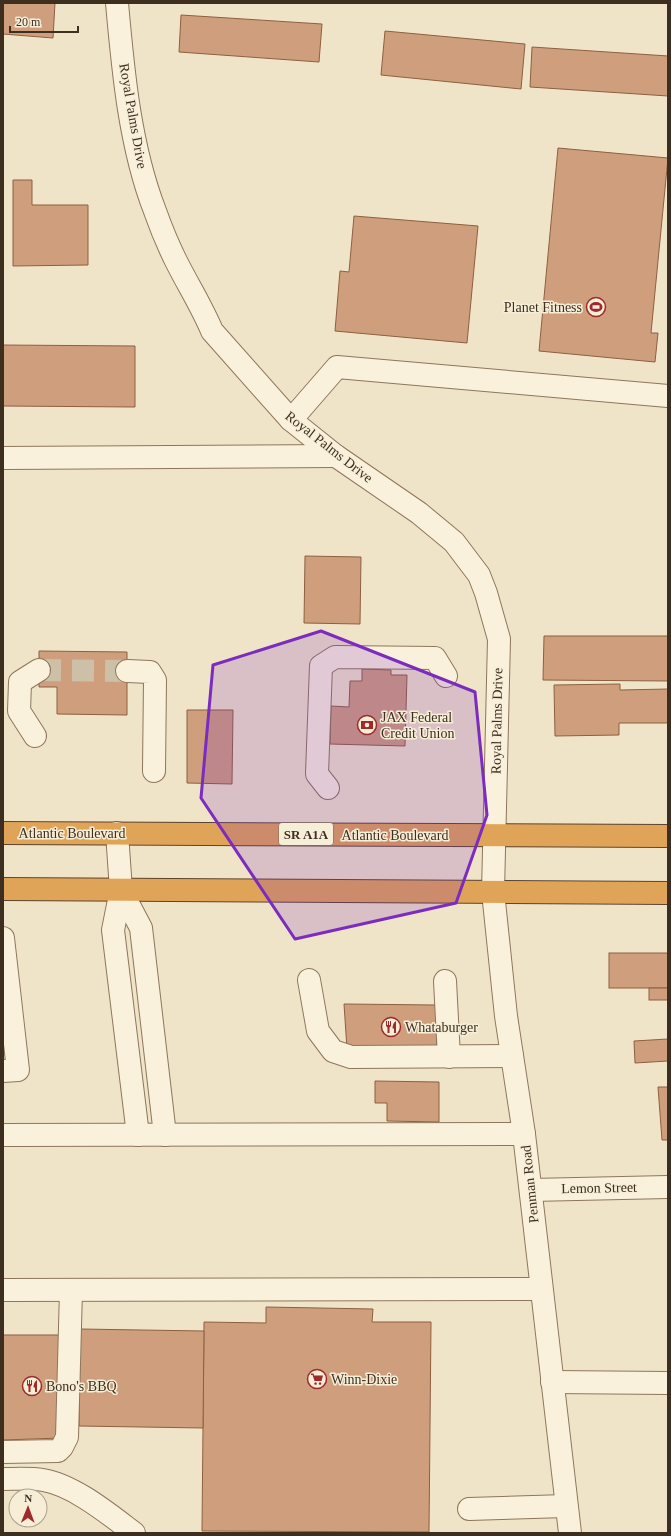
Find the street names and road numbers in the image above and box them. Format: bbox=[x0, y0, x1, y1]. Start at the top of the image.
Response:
street label: Royal Palms Drive bbox=[116, 62, 150, 170]
street label: Royal Palms Drive bbox=[282, 408, 376, 486]
street label: Royal Palms Drive bbox=[489, 668, 505, 774]
road number: SR A1A bbox=[279, 823, 333, 845]
street label: Atlantic Boulevard bbox=[19, 826, 125, 841]
street label: Atlantic Boulevard bbox=[342, 828, 448, 843]
street label: Penman Road bbox=[518, 1144, 542, 1224]
street label: Lemon Street bbox=[561, 1180, 637, 1196]

